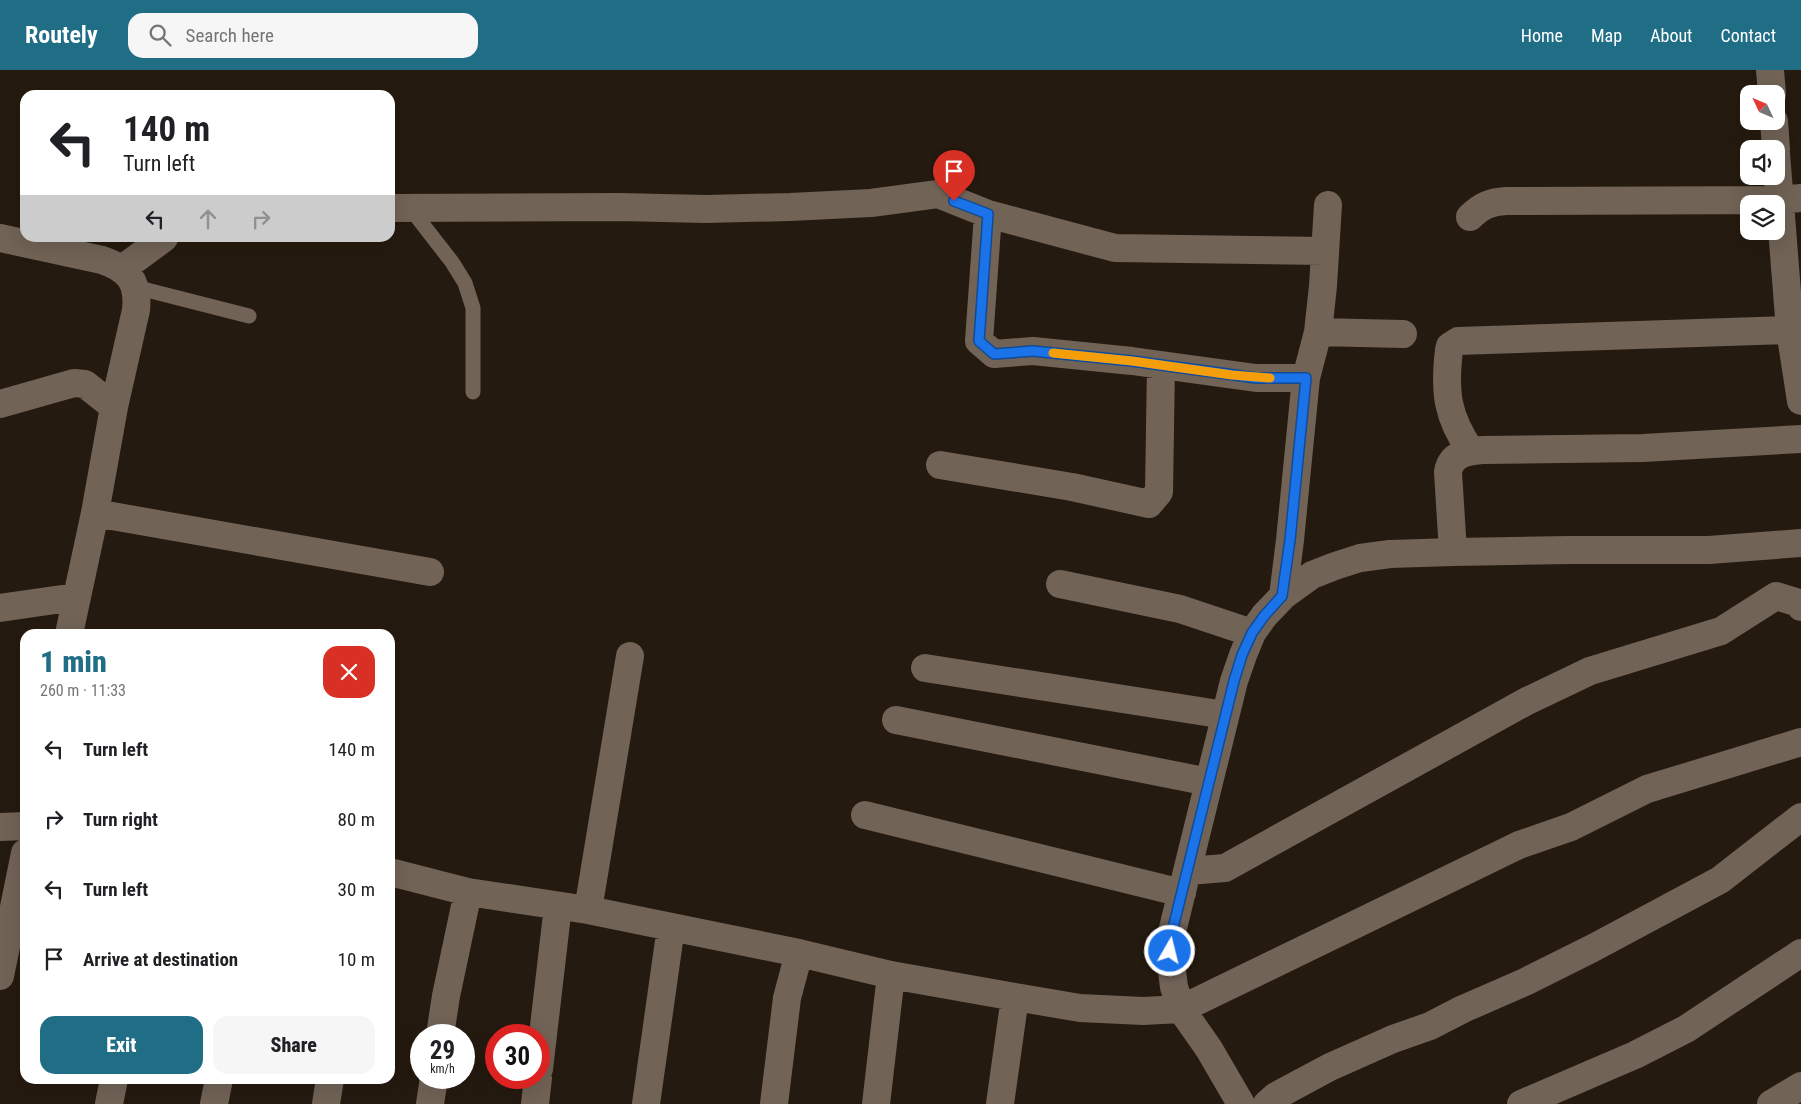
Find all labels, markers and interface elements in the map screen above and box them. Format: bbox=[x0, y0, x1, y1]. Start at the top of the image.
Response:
search box bbox=[128, 13, 478, 58]
text: Routely bbox=[25, 21, 98, 49]
icon: search bbox=[146, 21, 174, 49]
text: Search here bbox=[186, 24, 274, 47]
text: Home bbox=[1521, 25, 1563, 46]
text: Map bbox=[1591, 25, 1622, 46]
text: About bbox=[1650, 25, 1692, 46]
text: Contact bbox=[1720, 25, 1776, 46]
north arrow bbox=[1740, 85, 1785, 130]
map controls bbox=[1740, 85, 1785, 240]
text: 140 m bbox=[123, 109, 210, 150]
icon: left bbox=[40, 110, 105, 175]
button: sound bbox=[1740, 140, 1785, 185]
pin bbox=[933, 150, 975, 201]
text: Turn left bbox=[123, 151, 195, 176]
icon: arrive bbox=[940, 157, 968, 185]
button: layers bbox=[1740, 195, 1785, 240]
icon: left bbox=[141, 205, 169, 233]
icon: ahead bbox=[194, 205, 222, 233]
icon: right bbox=[247, 205, 275, 233]
text: 1 min bbox=[40, 644, 107, 679]
button: close bbox=[323, 646, 375, 698]
text: 260 m · 11:33 bbox=[40, 681, 126, 700]
icon: left bbox=[40, 735, 68, 763]
text: Turn left bbox=[83, 738, 148, 761]
text: 140 m bbox=[328, 738, 375, 761]
icon: right bbox=[40, 805, 68, 833]
text: Turn right bbox=[83, 808, 158, 831]
text: 80 m bbox=[338, 808, 375, 831]
icon: left bbox=[40, 875, 68, 903]
text: Turn left bbox=[83, 878, 148, 901]
text: 30 m bbox=[338, 878, 375, 901]
position arrow bbox=[1143, 924, 1195, 976]
icon: arrive bbox=[40, 945, 68, 973]
text: Arrive at destination bbox=[83, 948, 238, 971]
text: 10 m bbox=[338, 948, 375, 971]
button: Exit bbox=[40, 1016, 203, 1074]
button: Share bbox=[213, 1016, 375, 1074]
speed limit sign: 30 bbox=[485, 1024, 550, 1089]
text: 29 bbox=[430, 1036, 455, 1065]
text: km/h bbox=[430, 1062, 455, 1076]

